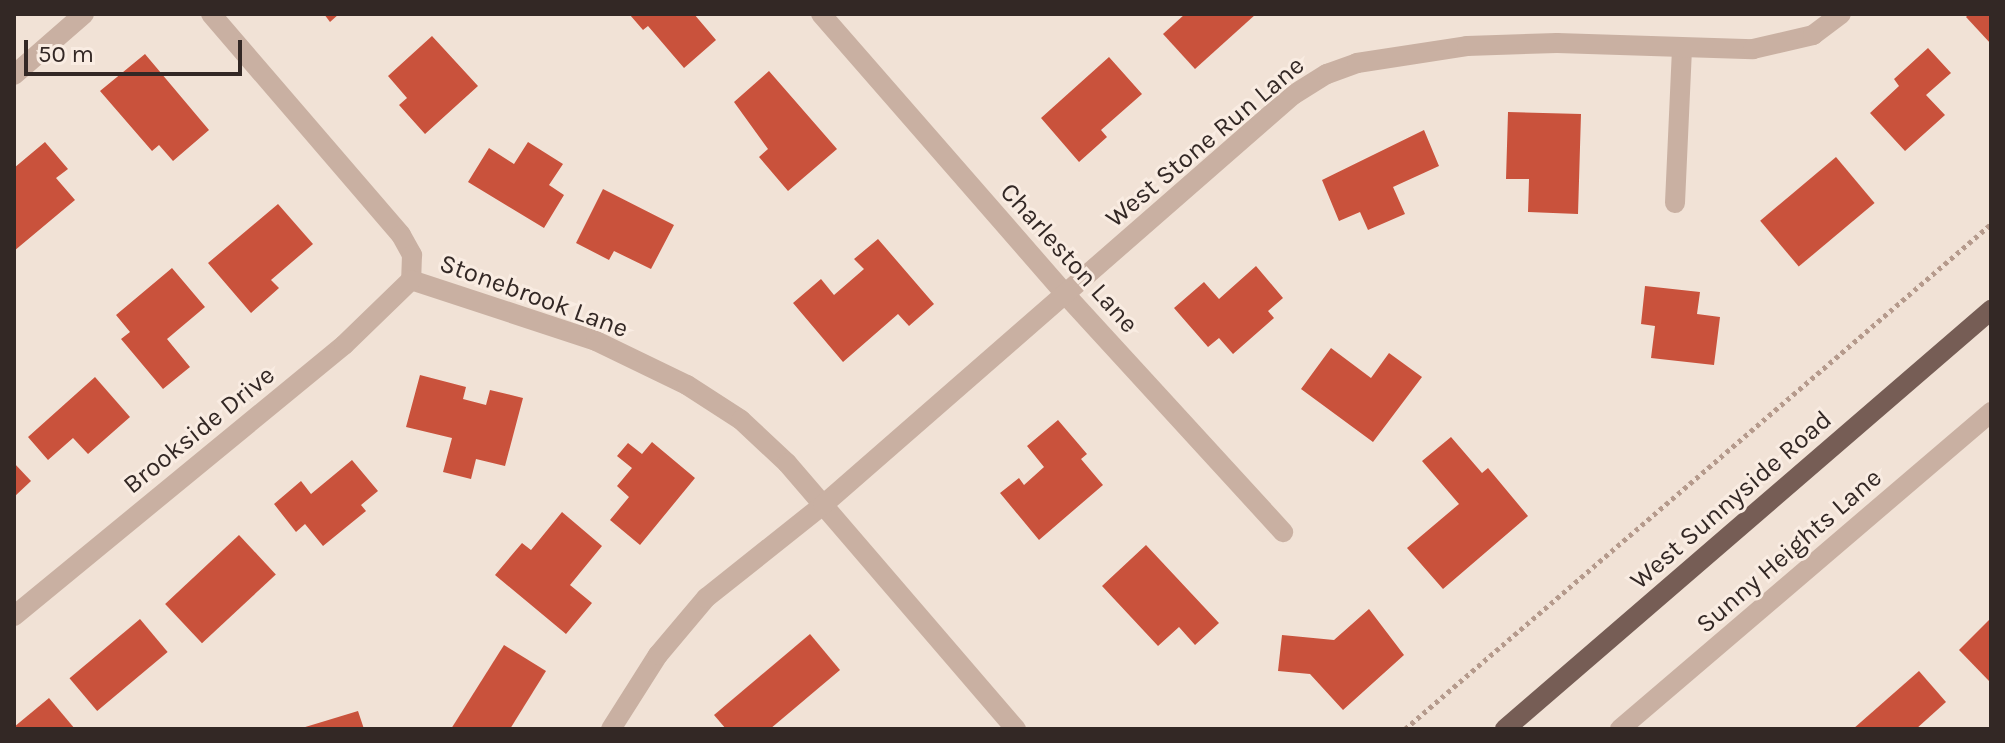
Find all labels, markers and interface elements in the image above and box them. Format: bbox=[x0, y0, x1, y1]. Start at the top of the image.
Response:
scale bar bbox=[28, 24, 246, 74]
text: 50 m bbox=[38, 40, 94, 68]
street label: West Stone Run Lane bbox=[1099, 50, 1311, 234]
street label: Charleston Lane bbox=[994, 177, 1144, 339]
street label: Stonebrook Lane bbox=[435, 247, 633, 345]
street label: Brookside Drive bbox=[117, 359, 281, 501]
street label: West Sunnyside Road bbox=[1624, 404, 1838, 596]
street label: Sunny Heights Lane bbox=[1690, 462, 1888, 640]

